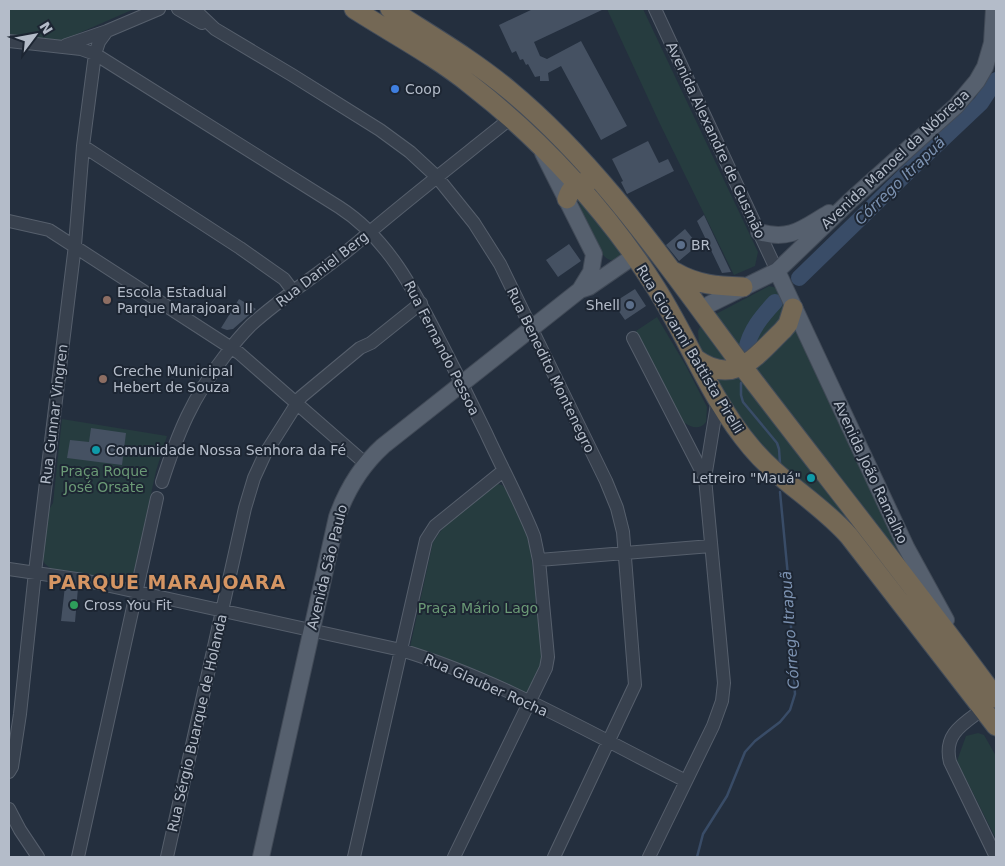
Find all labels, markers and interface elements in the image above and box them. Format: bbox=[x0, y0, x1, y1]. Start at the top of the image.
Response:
north arrow bbox=[10, 10, 60, 60]
text: N bbox=[36, 19, 56, 37]
street label: Avenida Alexandre de Gusmão bbox=[663, 39, 769, 241]
place label: Coop bbox=[405, 81, 441, 97]
marker: Coop bbox=[389, 83, 401, 95]
street label: Avenida Manoel da Nóbrega bbox=[818, 86, 972, 232]
water label: Córrego Itrapuã bbox=[851, 133, 949, 229]
street label: Rua Daniel Berg bbox=[273, 228, 371, 310]
place label: BR bbox=[691, 237, 711, 253]
marker: BR bbox=[675, 239, 687, 251]
street label: Rua Giovanni Battista Pirelli bbox=[633, 262, 747, 436]
street label: Rua Fernando Pessoa bbox=[401, 278, 483, 418]
place label: Escola Estadual Parque Marajoara II bbox=[117, 284, 253, 316]
street label: Rua Benedito Montenegro bbox=[504, 285, 598, 455]
marker: Escola Estadual Parque Marajoara II bbox=[101, 294, 113, 306]
place label: Shell bbox=[586, 297, 620, 313]
marker: Shell bbox=[624, 299, 636, 311]
street label: Rua Gunnar Vingren bbox=[37, 343, 71, 485]
place label: Creche Municipal Hebert de Souza bbox=[113, 363, 233, 395]
marker: Creche Municipal Hebert de Souza bbox=[97, 373, 109, 385]
street label: Avenida João Ramalho bbox=[831, 398, 911, 546]
place label: Comunidade Nossa Senhora da Fé bbox=[106, 442, 346, 458]
marker: Comunidade Nossa Senhora da Fé bbox=[90, 444, 102, 456]
park label: Praça Roque José Orsate bbox=[60, 463, 148, 495]
place label: Letreiro "Mauá" bbox=[692, 470, 801, 486]
marker: Letreiro "Mauá" bbox=[805, 472, 817, 484]
street label: Avenida São Paulo bbox=[304, 503, 350, 631]
water label: Córrego Itrapuã bbox=[777, 570, 803, 690]
district label: PARQUE MARAJOARA bbox=[48, 571, 286, 593]
place label: Cross You Fit bbox=[84, 597, 172, 613]
marker: Cross You Fit bbox=[68, 599, 80, 611]
park label: Praça Mário Lago bbox=[418, 600, 538, 616]
street label: Rua Sérgio Buarque de Holanda bbox=[164, 613, 230, 833]
street label: Rua Glauber Rocha bbox=[422, 650, 550, 720]

